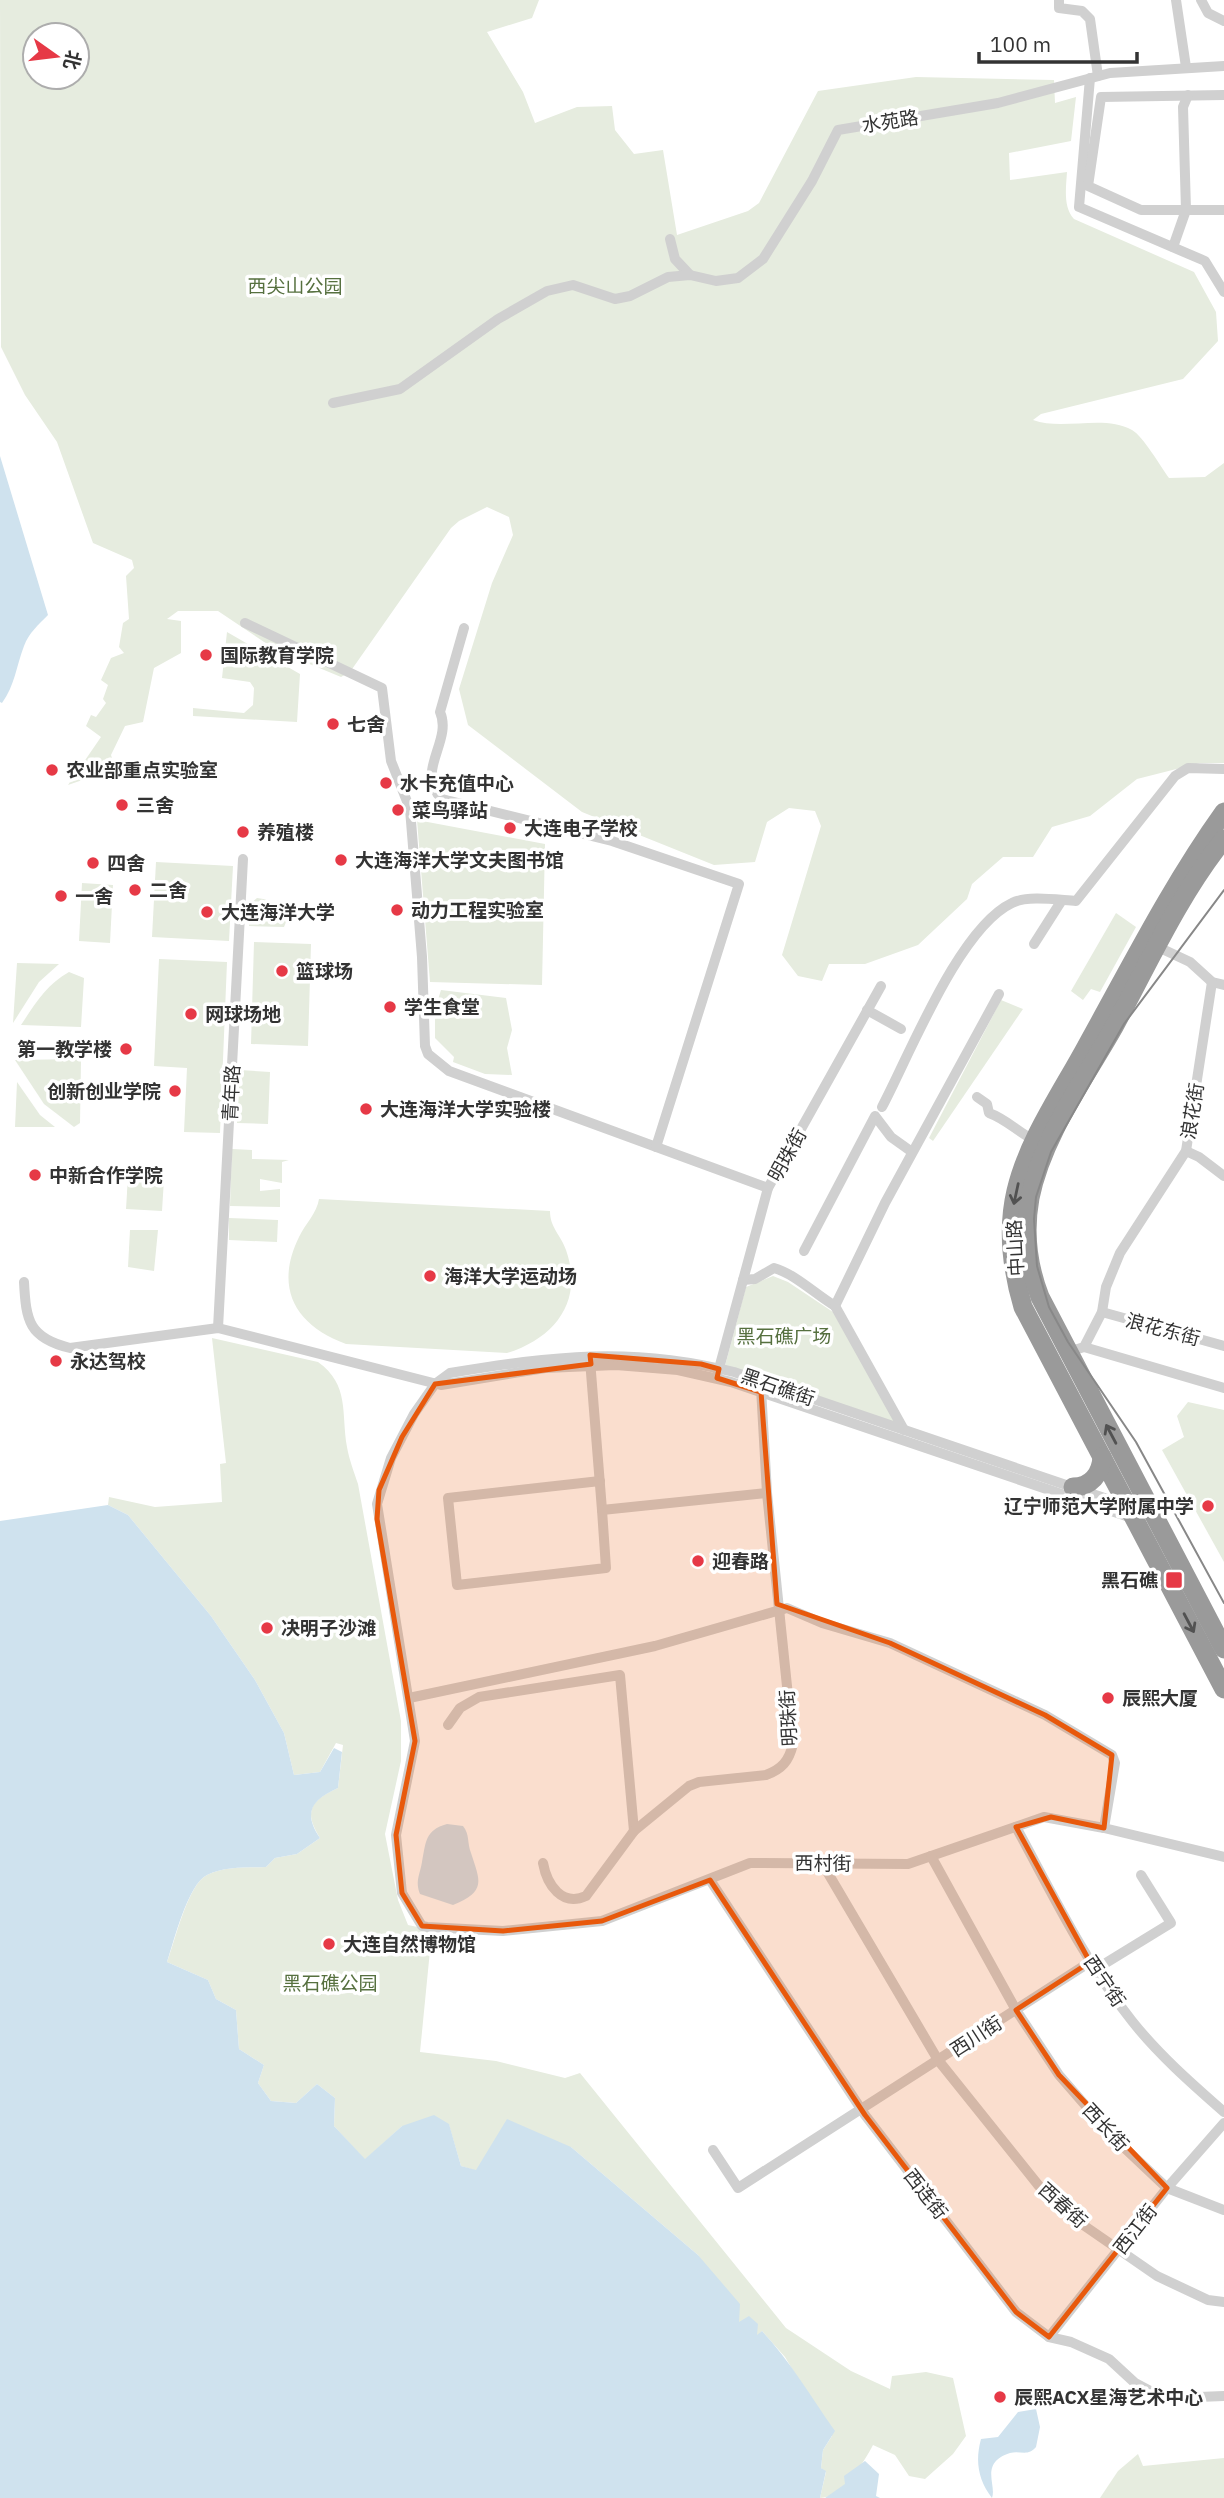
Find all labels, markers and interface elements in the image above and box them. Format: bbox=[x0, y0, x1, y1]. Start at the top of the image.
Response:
north arrow bbox=[21, 21, 91, 91]
scale bar bbox=[979, 21, 1136, 65]
text: 100 m bbox=[990, 30, 1051, 58]
text: 北 bbox=[59, 48, 86, 72]
street label: 水苑路 bbox=[860, 105, 920, 137]
park label: 西尖山公园 bbox=[247, 274, 343, 298]
place label: 国际教育学院 bbox=[220, 643, 334, 667]
marker: 国际教育学院 bbox=[198, 647, 214, 663]
place label: 七舍 bbox=[347, 712, 385, 736]
marker: 七舍 bbox=[325, 716, 341, 732]
place label: 农业部重点实验室 bbox=[66, 758, 218, 782]
marker: 农业部重点实验室 bbox=[44, 762, 60, 778]
place label: 水卡充值中心 bbox=[400, 771, 514, 795]
marker: 水卡充值中心 bbox=[378, 775, 394, 791]
place label: 三舍 bbox=[136, 793, 174, 817]
marker: 三舍 bbox=[114, 797, 130, 813]
place label: 菜鸟驿站 bbox=[412, 798, 488, 822]
marker: 菜鸟驿站 bbox=[390, 802, 406, 818]
place label: 大连电子学校 bbox=[524, 816, 638, 840]
place label: 养殖楼 bbox=[257, 820, 314, 844]
marker: 大连电子学校 bbox=[502, 820, 518, 836]
marker: 养殖楼 bbox=[235, 824, 251, 840]
place label: 大连海洋大学文夫图书馆 bbox=[355, 848, 564, 872]
place label: 四舍 bbox=[107, 851, 145, 875]
marker: 大连海洋大学文夫图书馆 bbox=[333, 852, 349, 868]
marker: 四舍 bbox=[85, 855, 101, 871]
place label: 二舍 bbox=[149, 878, 187, 902]
marker: 二舍 bbox=[127, 882, 143, 898]
place label: 一舍 bbox=[75, 884, 113, 908]
marker: 一舍 bbox=[53, 888, 69, 904]
place label: 动力工程实验室 bbox=[411, 898, 544, 922]
place label: 大连海洋大学 bbox=[221, 900, 335, 924]
marker: 动力工程实验室 bbox=[389, 902, 405, 918]
marker: 大连海洋大学 bbox=[199, 904, 215, 920]
place label: 篮球场 bbox=[296, 959, 353, 983]
marker: 篮球场 bbox=[274, 963, 290, 979]
place label: 学生食堂 bbox=[404, 995, 480, 1019]
marker: 学生食堂 bbox=[382, 999, 398, 1015]
place label: 网球场地 bbox=[205, 1002, 281, 1026]
marker: 网球场地 bbox=[183, 1006, 199, 1022]
place label: 第一教学楼 bbox=[17, 1037, 112, 1061]
marker: 第一教学楼 bbox=[118, 1041, 134, 1057]
street label: 青年路 bbox=[218, 1064, 244, 1122]
place label: 创新创业学院 bbox=[47, 1079, 161, 1103]
street label: 浪花街 bbox=[1176, 1081, 1208, 1141]
marker: 创新创业学院 bbox=[167, 1083, 183, 1099]
place label: 大连海洋大学实验楼 bbox=[380, 1097, 551, 1121]
marker: 大连海洋大学实验楼 bbox=[358, 1101, 374, 1117]
street label: 明珠街 bbox=[763, 1124, 811, 1186]
place label: 中新合作学院 bbox=[49, 1163, 163, 1187]
marker: 中新合作学院 bbox=[27, 1167, 43, 1183]
one-way arrow bbox=[1008, 1182, 1022, 1205]
street label: 中山路 bbox=[1002, 1219, 1028, 1277]
place label: 海洋大学运动场 bbox=[444, 1264, 577, 1288]
marker: 海洋大学运动场 bbox=[422, 1268, 438, 1284]
street label: 浪花东街 bbox=[1123, 1308, 1203, 1350]
park label: 黑石礁广场 bbox=[736, 1324, 832, 1348]
place label: 永达驾校 bbox=[70, 1349, 146, 1373]
marker: 永达驾校 bbox=[48, 1353, 64, 1369]
street label: 黑石礁街 bbox=[738, 1363, 818, 1411]
one-way arrow bbox=[1104, 1424, 1118, 1445]
place label: 辽宁师范大学附属中学 bbox=[1004, 1494, 1194, 1518]
marker: 辽宁师范大学附属中学 bbox=[1200, 1498, 1216, 1514]
place label: 迎春路 bbox=[712, 1549, 769, 1573]
marker: 迎春路 bbox=[690, 1553, 706, 1569]
place label: 黑石礁 bbox=[1101, 1568, 1158, 1592]
marker: 黑石礁 bbox=[1164, 1570, 1184, 1590]
one-way arrow bbox=[1182, 1612, 1196, 1632]
place label: 决明子沙滩 bbox=[281, 1616, 376, 1640]
marker: 决明子沙滩 bbox=[259, 1620, 275, 1636]
place label: 辰熙大厦 bbox=[1122, 1686, 1198, 1710]
street label: 明珠街 bbox=[775, 1689, 801, 1747]
marker: 辰熙大厦 bbox=[1100, 1690, 1116, 1706]
street label: 西村街 bbox=[794, 1851, 852, 1875]
place label: 大连自然博物馆 bbox=[343, 1932, 476, 1956]
marker: 大连自然博物馆 bbox=[321, 1936, 337, 1952]
street label: 西宁街 bbox=[1079, 1951, 1131, 2011]
park label: 黑石礁公园 bbox=[282, 1971, 378, 1995]
street label: 西川街 bbox=[946, 2010, 1006, 2062]
street label: 西长街 bbox=[1078, 2098, 1134, 2156]
street label: 西连街 bbox=[899, 2164, 953, 2224]
street label: 西春街 bbox=[1034, 2177, 1092, 2233]
street label: 西江街 bbox=[1108, 2199, 1162, 2259]
place label: 辰熙ACX星海艺术中心 bbox=[1014, 2385, 1203, 2409]
marker: 辰熙ACX星海艺术中心 bbox=[992, 2389, 1008, 2405]

